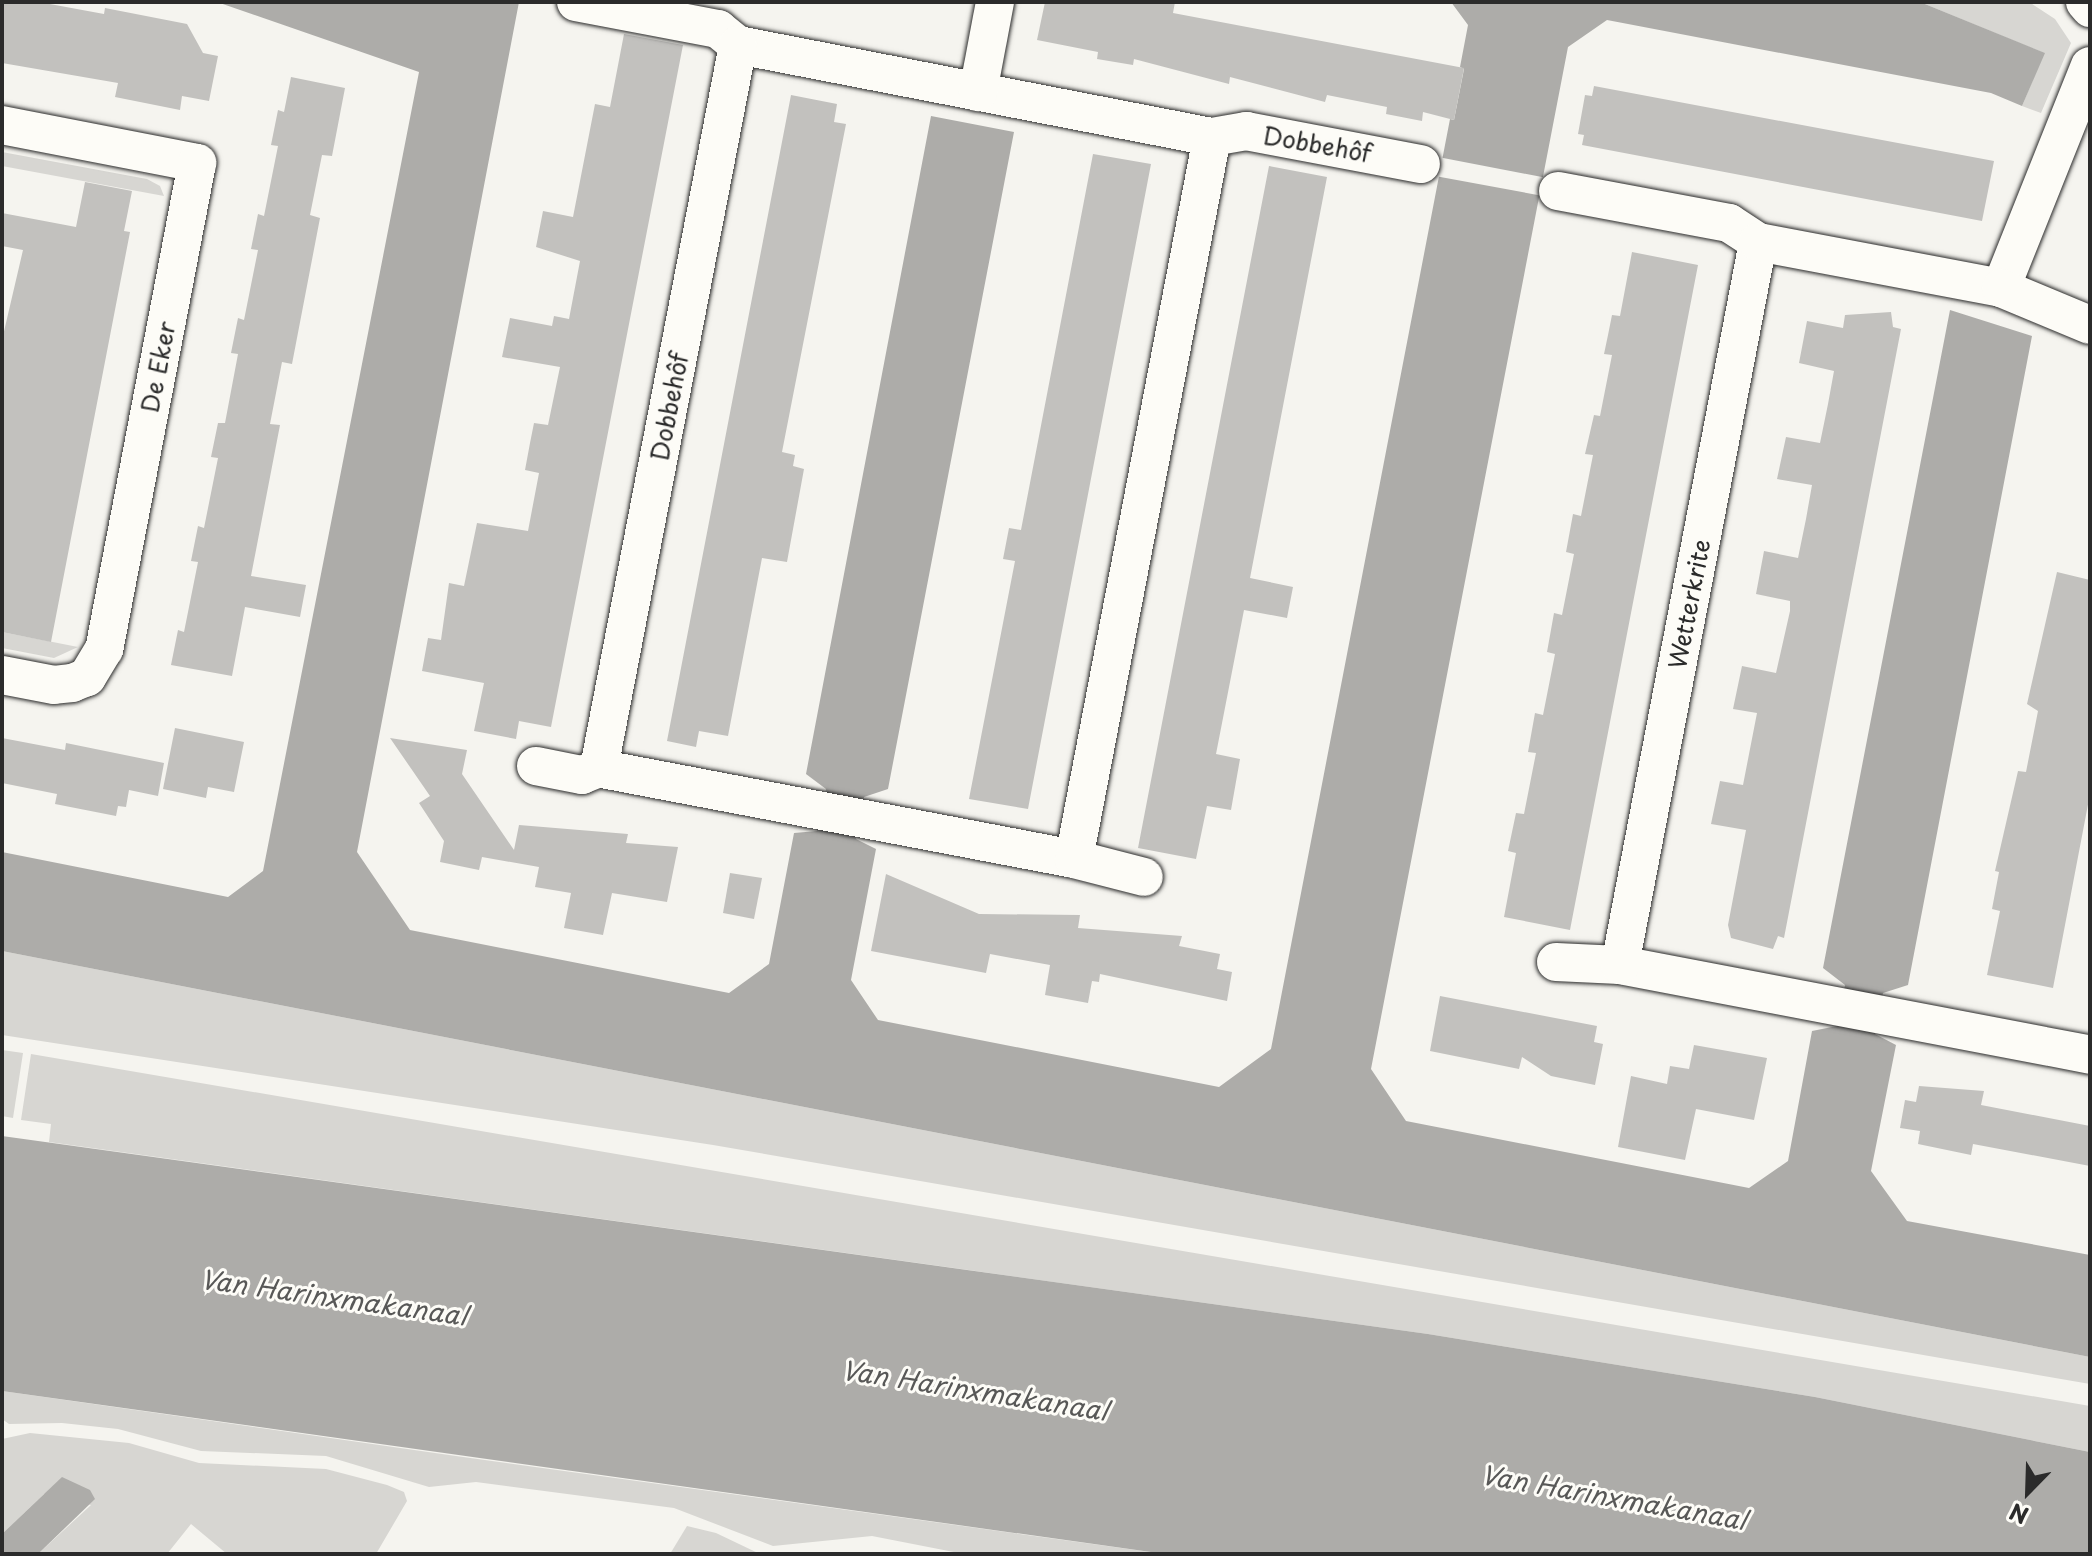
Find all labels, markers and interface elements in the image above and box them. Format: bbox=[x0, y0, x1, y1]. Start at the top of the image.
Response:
street label: Dobbehôf bbox=[1260, 120, 1374, 168]
street label: De Eker bbox=[135, 319, 181, 415]
street label: Dobbehôf bbox=[644, 350, 694, 464]
street label: Wetterkrite bbox=[1662, 537, 1716, 671]
water label: Van Harinxmakanaal bbox=[199, 1263, 469, 1331]
water label: Van Harinxmakanaal bbox=[840, 1354, 1110, 1426]
north arrow bbox=[1988, 1452, 2068, 1532]
water label: Van Harinxmakanaal bbox=[1479, 1458, 1749, 1536]
text: N bbox=[2004, 1496, 2033, 1533]

